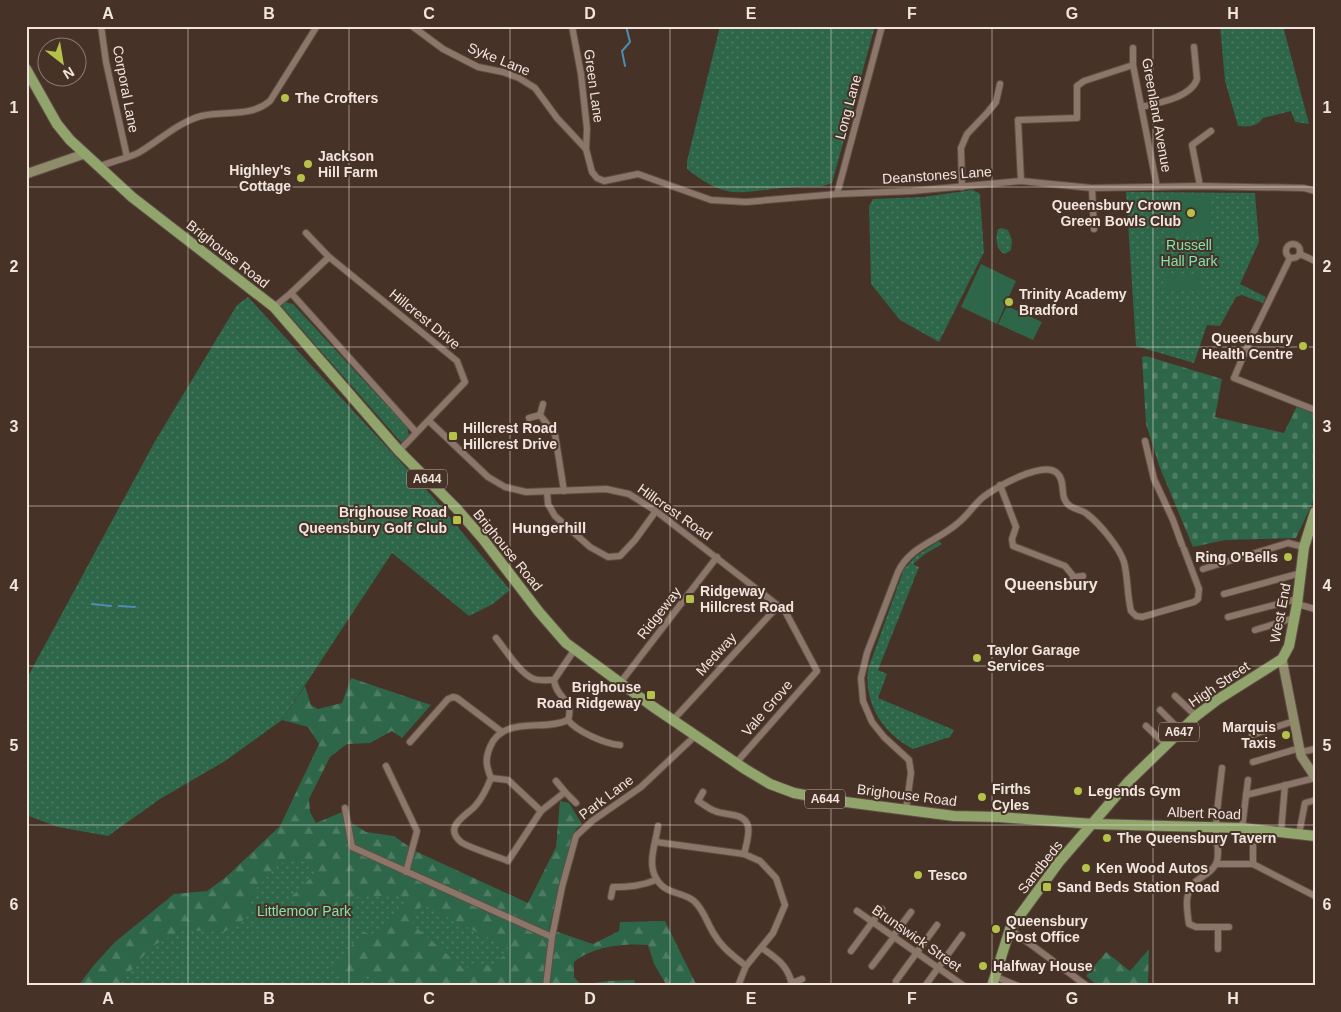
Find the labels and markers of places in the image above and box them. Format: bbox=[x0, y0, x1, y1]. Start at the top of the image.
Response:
place label: The Crofters bbox=[295, 90, 378, 106]
marker: The Crofters bbox=[279, 92, 291, 104]
place label: Jackson Hill Farm bbox=[318, 148, 378, 180]
marker: Jackson Hill Farm bbox=[302, 158, 314, 170]
place label: Highley's Cottage bbox=[229, 162, 291, 194]
marker: Highley's Cottage bbox=[295, 172, 307, 184]
place label: Queensbury Crown Green Bowls Club bbox=[1052, 197, 1181, 229]
marker: Queensbury Crown Green Bowls Club bbox=[1185, 207, 1197, 219]
place label: Trinity Academy Bradford bbox=[1019, 286, 1127, 318]
marker: Trinity Academy Bradford bbox=[1003, 296, 1015, 308]
place label: Queensbury Health Centre bbox=[1202, 330, 1293, 362]
marker: Queensbury Health Centre bbox=[1297, 340, 1309, 352]
place label: Hillcrest Road Hillcrest Drive bbox=[463, 420, 557, 452]
marker: Hillcrest Road Hillcrest Drive bbox=[447, 430, 459, 442]
place label: Brighouse Road Queensbury Golf Club bbox=[298, 504, 447, 536]
marker: Brighouse Road Queensbury Golf Club bbox=[451, 514, 463, 526]
place label: Ring O'Bells bbox=[1195, 549, 1278, 565]
marker: Ring O'Bells bbox=[1282, 551, 1294, 563]
place label: Ridgeway Hillcrest Road bbox=[700, 583, 794, 615]
marker: Ridgeway Hillcrest Road bbox=[684, 593, 696, 605]
place label: Taylor Garage Services bbox=[987, 642, 1080, 674]
marker: Taylor Garage Services bbox=[971, 652, 983, 664]
place label: Brighouse Road Ridgeway bbox=[537, 679, 641, 711]
marker: Brighouse Road Ridgeway bbox=[645, 689, 657, 701]
place label: Marquis Taxis bbox=[1222, 719, 1276, 751]
marker: Marquis Taxis bbox=[1280, 729, 1292, 741]
place label: Firths Cyles bbox=[992, 781, 1031, 813]
place label: Legends Gym bbox=[1088, 783, 1181, 799]
marker: Legends Gym bbox=[1072, 785, 1084, 797]
marker: Firths Cyles bbox=[976, 791, 988, 803]
place label: The Queensbury Tavern bbox=[1117, 830, 1276, 846]
marker: The Queensbury Tavern bbox=[1101, 832, 1113, 844]
place label: Ken Wood Autos bbox=[1096, 860, 1208, 876]
marker: Ken Wood Autos bbox=[1080, 862, 1092, 874]
place label: Tesco bbox=[928, 867, 967, 883]
marker: Tesco bbox=[912, 869, 924, 881]
place label: Sand Beds Station Road bbox=[1057, 879, 1220, 895]
marker: Sand Beds Station Road bbox=[1041, 881, 1053, 893]
place label: Queensbury Post Office bbox=[1006, 913, 1088, 945]
marker: Queensbury Post Office bbox=[990, 923, 1002, 935]
place label: Halfway House bbox=[993, 958, 1093, 974]
marker: Halfway House bbox=[977, 960, 989, 972]

